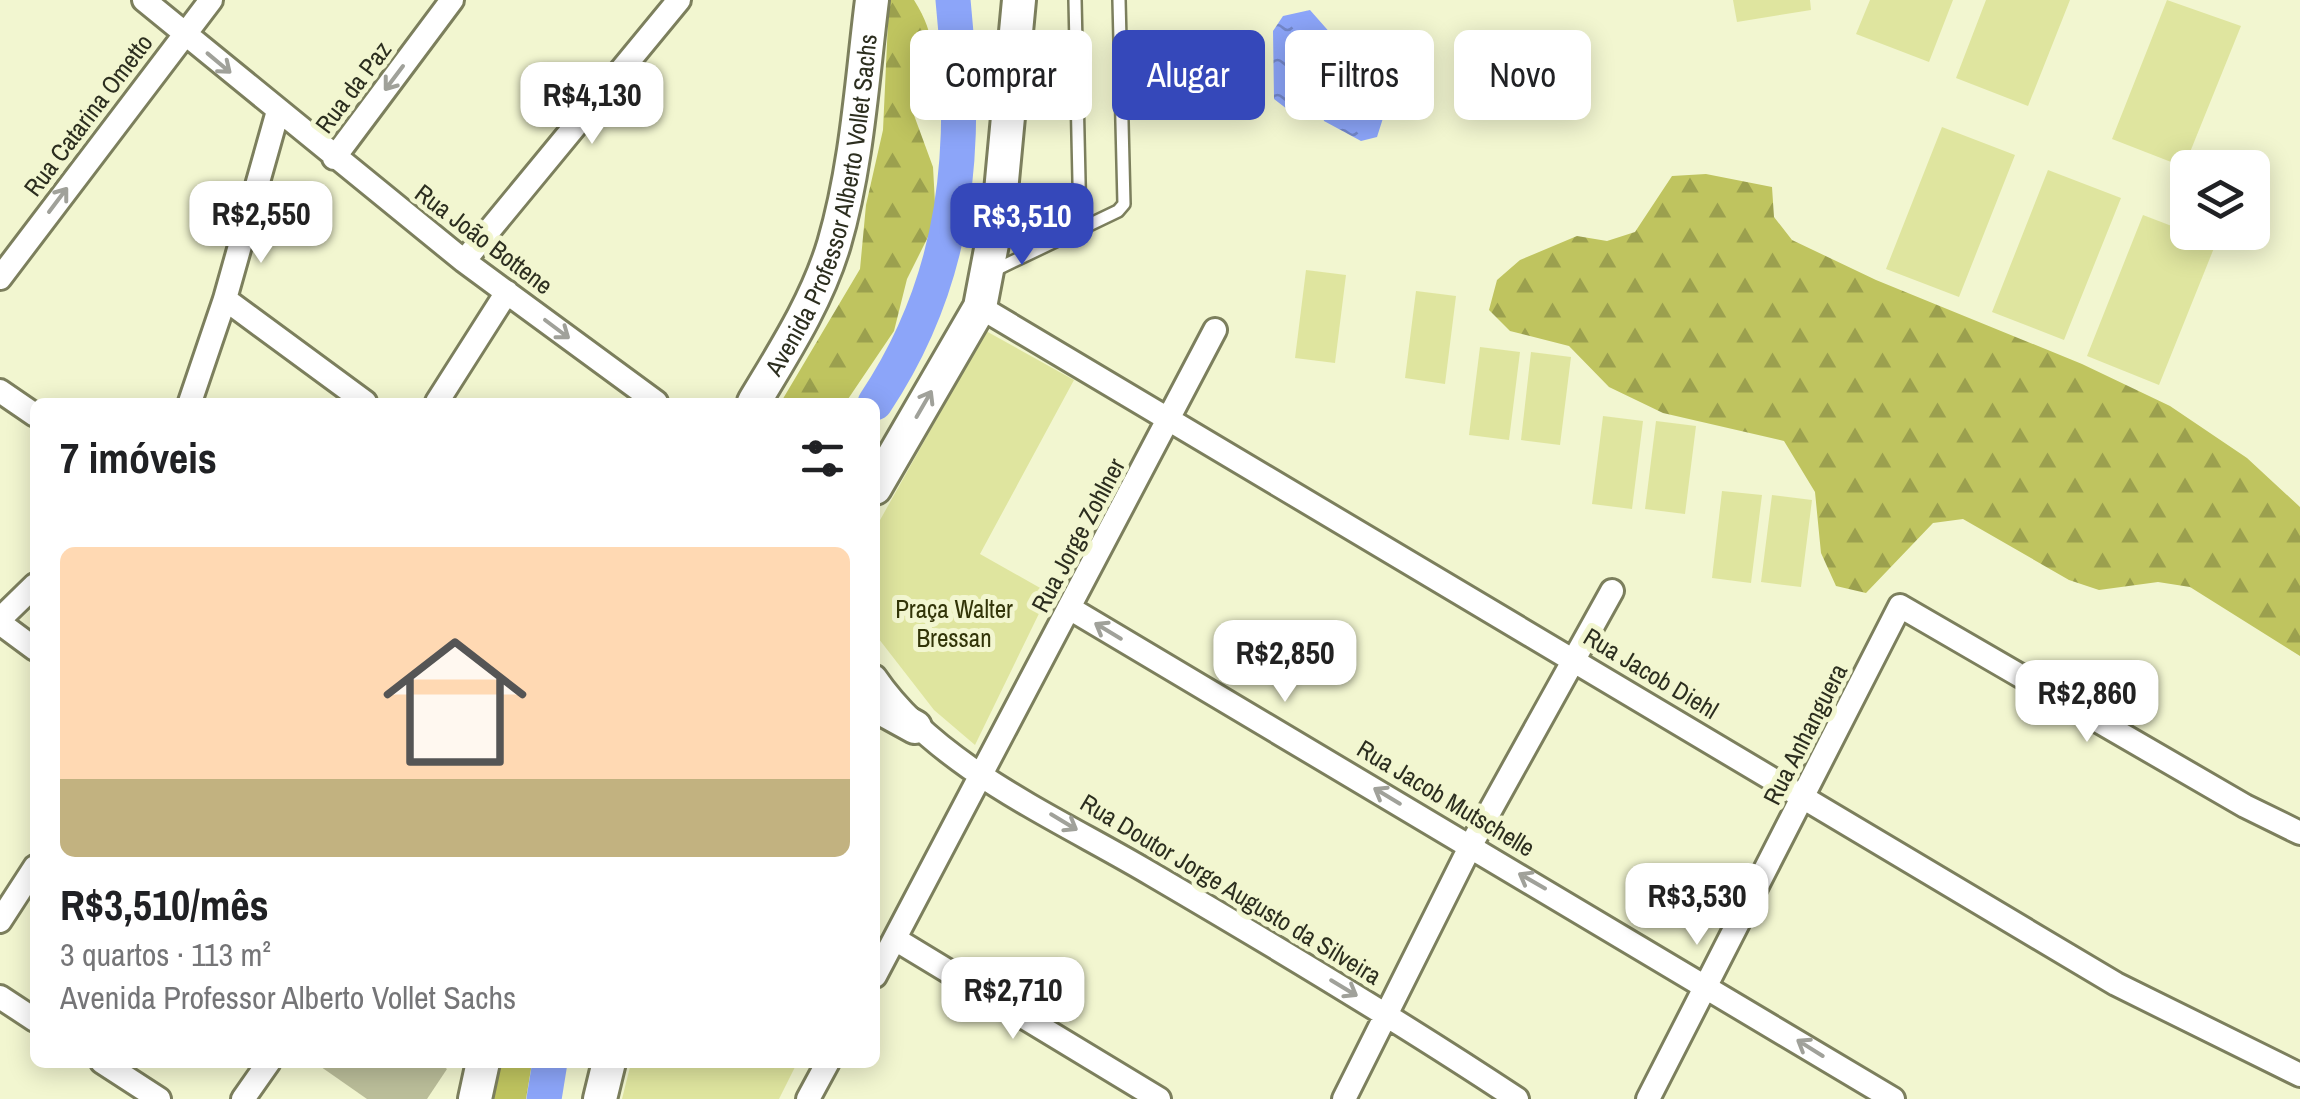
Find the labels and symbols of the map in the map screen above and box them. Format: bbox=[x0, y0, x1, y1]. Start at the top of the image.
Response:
street label: Rua Catarina Ometto bbox=[16, 27, 160, 203]
street label: Avenida Professor Alberto Vollet Sachs bbox=[756, 32, 885, 383]
street label: Rua da Paz bbox=[307, 34, 399, 140]
one-way arrow bbox=[206, 51, 232, 73]
pin: R$4,130 bbox=[500, 62, 684, 147]
one-way arrow bbox=[383, 64, 404, 91]
street label: Rua João Bottene bbox=[408, 176, 560, 302]
pin: R$2,550 bbox=[169, 181, 353, 266]
pin: R$3,510 bbox=[930, 183, 1114, 268]
one-way arrow bbox=[48, 187, 69, 214]
one-way arrow bbox=[543, 318, 570, 339]
one-way arrow bbox=[914, 390, 934, 419]
street label: Rua Jorge Zohlner bbox=[1023, 452, 1133, 618]
park label: Praça Walter Bressan bbox=[895, 592, 1013, 655]
street label: Rua Jacob Diehl bbox=[1577, 619, 1725, 727]
pin: R$2,850 bbox=[1193, 620, 1377, 705]
one-way arrow bbox=[1094, 621, 1122, 641]
street label: Rua Anhanguera bbox=[1755, 657, 1855, 810]
pin: R$2,860 bbox=[1995, 660, 2179, 745]
street label: Rua Jacob Mutschelle bbox=[1351, 731, 1541, 865]
street label: Rua Doutor Jorge Augusto da Silveira bbox=[1074, 786, 1388, 993]
one-way arrow bbox=[1374, 786, 1402, 806]
one-way arrow bbox=[1049, 813, 1079, 833]
pin: R$3,530 bbox=[1605, 863, 1789, 948]
one-way arrow bbox=[1518, 871, 1547, 891]
pin: R$2,710 bbox=[921, 957, 1105, 1042]
one-way arrow bbox=[1329, 978, 1358, 998]
one-way arrow bbox=[1796, 1038, 1825, 1058]

